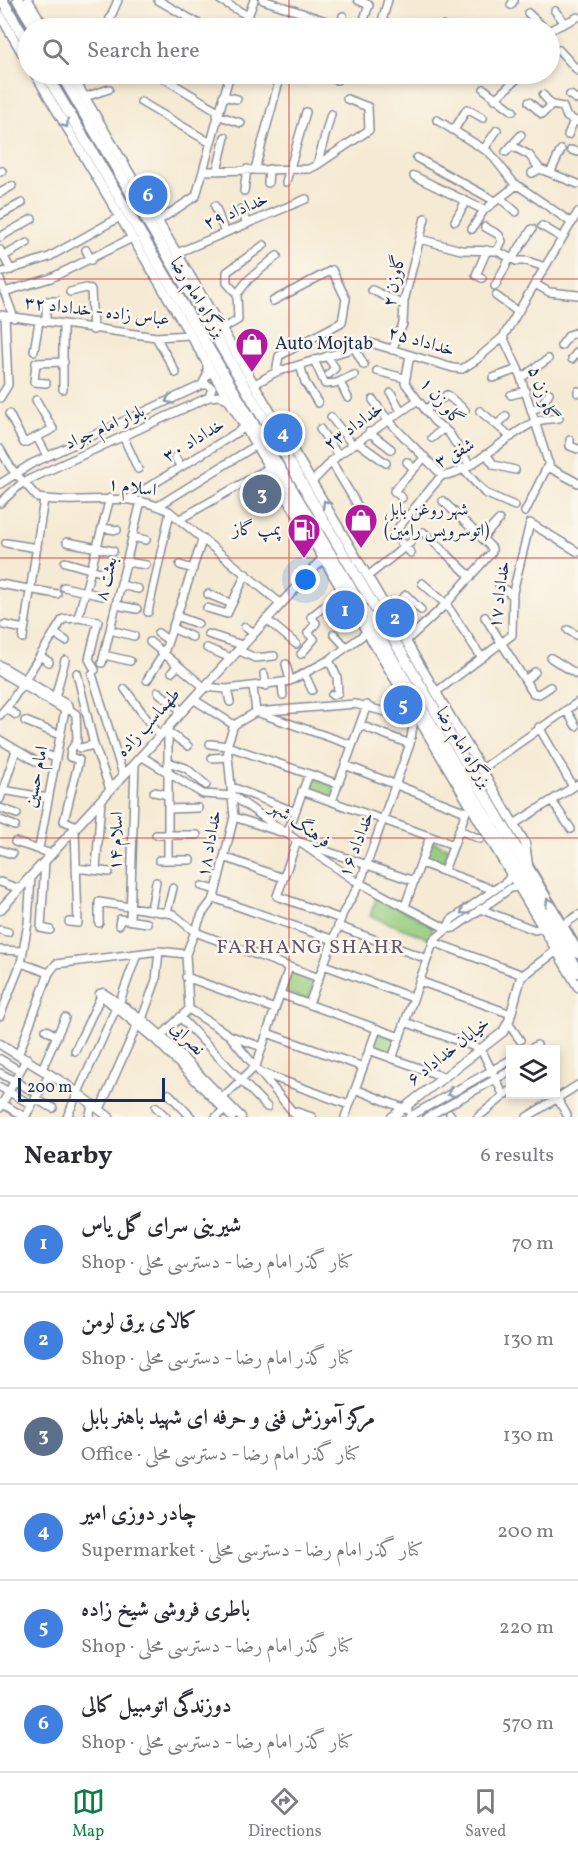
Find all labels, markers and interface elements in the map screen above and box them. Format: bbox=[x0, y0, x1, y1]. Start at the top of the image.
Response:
search box bbox=[18, 18, 560, 84]
icon: search bbox=[39, 35, 72, 68]
text: Search here bbox=[87, 36, 200, 67]
one-way arrow bbox=[57, 118, 69, 128]
pin: 6 bbox=[128, 172, 168, 218]
street label: خداداد ۲۹ bbox=[200, 187, 272, 237]
street label: بزرگراه امام رضا bbox=[161, 252, 232, 344]
street label: گاوزن ۲ bbox=[377, 253, 413, 309]
street label: عباس زاده - خداداد ۳۲ bbox=[23, 291, 171, 333]
street label: خداداد ۲۵ bbox=[385, 321, 457, 363]
shop icon: Auto Mojtab bbox=[234, 326, 270, 373]
place label: Auto Mojtab bbox=[275, 332, 373, 357]
street label: گاو زن ۵ bbox=[521, 363, 563, 425]
street label: گاو زن ۱ bbox=[413, 372, 469, 432]
one-way arrow bbox=[165, 393, 176, 405]
street label: خداداد ۲۳ bbox=[319, 397, 389, 457]
street label: بلوار امام جواد bbox=[61, 399, 150, 459]
pin: 4 bbox=[264, 410, 302, 456]
street label: خداداد ۳۰ bbox=[158, 413, 230, 469]
street label: شفق ۳ bbox=[431, 433, 479, 475]
street label: اسلام ۱ bbox=[106, 472, 158, 506]
pin: 3 bbox=[242, 472, 282, 516]
place label: شهر روغن بابل (اتوسرویس رامین) bbox=[384, 498, 490, 544]
one-way arrow bbox=[321, 500, 333, 510]
shop icon: شهر روغن بابل (اتوسرویس رامین) bbox=[343, 502, 379, 549]
fuel station icon: پمپ گاز bbox=[286, 512, 322, 559]
place label: پمپ گاز bbox=[231, 518, 281, 543]
street label: بعثت ۸ bbox=[89, 554, 125, 604]
street label: خداداد ۱۷ bbox=[483, 560, 517, 630]
your location bbox=[291, 565, 320, 594]
pin: 1 bbox=[326, 588, 364, 632]
pin: 2 bbox=[376, 596, 414, 640]
pin: 5 bbox=[384, 682, 422, 728]
street label: طهماسب زاده bbox=[111, 683, 187, 763]
street label: بزرگراه امام رضا bbox=[427, 702, 498, 794]
street label: امام حسین bbox=[19, 744, 57, 810]
street label: فرهنگ شهر bbox=[263, 793, 336, 855]
street label: خداداد ۱۸ bbox=[191, 808, 229, 880]
street label: خداداد ۱۶ bbox=[333, 809, 381, 881]
street label: اسلام ۱۴ bbox=[103, 811, 133, 871]
one-way arrow bbox=[545, 898, 556, 908]
one-way arrow bbox=[460, 904, 471, 915]
district label: FARHANG SHAHR bbox=[217, 934, 405, 962]
street label: خیابان خداداد ۶ bbox=[402, 1012, 496, 1092]
street label: نصرایی bbox=[164, 1016, 210, 1062]
map controls bbox=[506, 1045, 560, 1099]
button: layers bbox=[506, 1045, 560, 1099]
scale bar bbox=[18, 1075, 165, 1102]
text: 200 m bbox=[27, 1077, 72, 1099]
one-way arrow bbox=[447, 1086, 457, 1097]
text: Nearby bbox=[24, 1138, 113, 1174]
text: 6 results bbox=[481, 1142, 554, 1170]
text: شیرینی سرای گل یاس bbox=[81, 1211, 242, 1242]
text: 1 bbox=[39, 1230, 48, 1258]
text: 70 m bbox=[511, 1230, 554, 1258]
text: Shop · کنار گذر امام رضا - دسترسی محلی bbox=[81, 1249, 353, 1277]
text: کالای برق لومن bbox=[81, 1307, 197, 1338]
text: 2 bbox=[38, 1326, 49, 1354]
text: 130 m bbox=[503, 1326, 554, 1354]
text: Shop · کنار گذر امام رضا - دسترسی محلی bbox=[81, 1345, 353, 1373]
text: مرکز آموزش فنی و حرفه ای شهید باهنر بابل bbox=[81, 1403, 375, 1434]
text: 3 bbox=[38, 1422, 49, 1450]
text: 130 m bbox=[503, 1422, 554, 1450]
text: Office · کنار گذر امام رضا - دسترسی محلی bbox=[81, 1441, 360, 1469]
text: چادر دوزی امیر bbox=[81, 1499, 197, 1530]
text: 4 bbox=[37, 1518, 50, 1546]
text: 200 m bbox=[497, 1518, 554, 1546]
text: Supermarket · کنار گذر امام رضا - دسترسی محلی bbox=[81, 1537, 423, 1565]
text: باطری فروشی شیخ زاده bbox=[81, 1595, 250, 1626]
text: 5 bbox=[39, 1614, 48, 1642]
text: 220 m bbox=[499, 1614, 554, 1642]
text: Shop · کنار گذر امام رضا - دسترسی محلی bbox=[81, 1633, 353, 1661]
text: دوزندگی اتومبیل کالی bbox=[81, 1691, 232, 1722]
text: 6 bbox=[38, 1710, 49, 1738]
text: 570 m bbox=[502, 1710, 554, 1738]
text: Shop · کنار گذر امام رضا - دسترسی محلی bbox=[81, 1729, 353, 1757]
tab: Map bbox=[72, 1785, 105, 1843]
tab: Directions bbox=[248, 1785, 322, 1843]
tab: Saved bbox=[465, 1785, 506, 1843]

